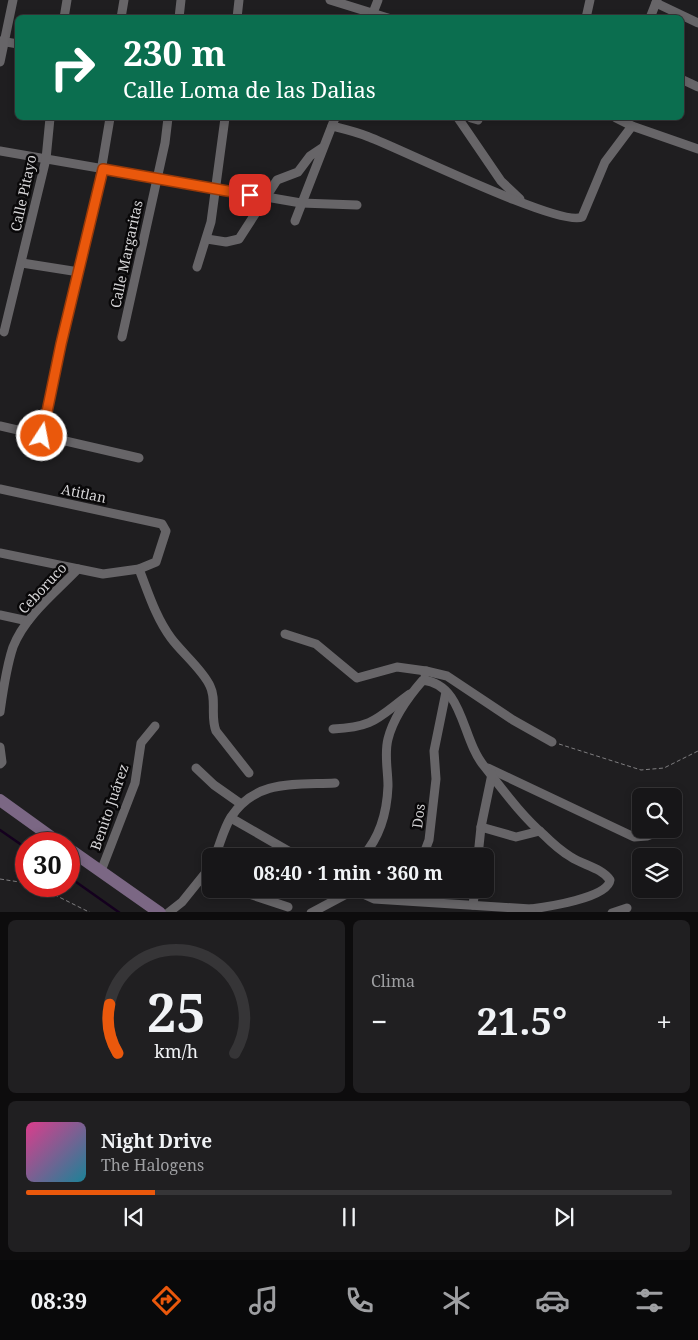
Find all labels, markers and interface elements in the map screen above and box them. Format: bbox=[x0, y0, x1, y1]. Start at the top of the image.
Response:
text: 230 m bbox=[123, 29, 226, 76]
icon: right bbox=[40, 35, 105, 100]
text: Calle Loma de las Dalias bbox=[123, 74, 376, 104]
street label: Calle Pitayo bbox=[6, 153, 40, 233]
pin bbox=[229, 174, 271, 216]
icon: arrive bbox=[236, 181, 264, 209]
street label: Calle Margaritas bbox=[105, 198, 147, 310]
position arrow bbox=[15, 409, 67, 461]
street label: Atitlan bbox=[60, 479, 108, 507]
street label: Ceboruco bbox=[13, 558, 71, 618]
street label: Benito Juárez bbox=[85, 761, 133, 853]
map controls bbox=[632, 788, 682, 898]
button: search bbox=[632, 788, 682, 838]
street label: Dos bbox=[407, 803, 429, 829]
speed limit sign: 30 bbox=[15, 832, 80, 897]
button: layers bbox=[632, 848, 682, 898]
text: 08:40 · 1 min · 360 m bbox=[253, 860, 443, 886]
text: Clima bbox=[371, 970, 415, 992]
text: 25 bbox=[147, 976, 206, 1047]
text: 21.5° bbox=[476, 994, 567, 1046]
text: − bbox=[371, 1002, 387, 1040]
text: + bbox=[656, 1002, 672, 1040]
text: km/h bbox=[155, 1039, 198, 1063]
text: Night Drive bbox=[101, 1128, 212, 1154]
text: The Halogens bbox=[101, 1154, 204, 1176]
icon: previous bbox=[120, 1203, 148, 1231]
icon: pause bbox=[335, 1203, 363, 1231]
icon: next bbox=[550, 1203, 578, 1231]
icon: directions bbox=[149, 1283, 184, 1318]
icon: music bbox=[246, 1283, 281, 1318]
icon: phone bbox=[342, 1283, 377, 1318]
icon: climate bbox=[439, 1283, 474, 1318]
icon: car bbox=[535, 1283, 570, 1318]
icon: filters bbox=[632, 1283, 667, 1318]
text: 08:39 bbox=[31, 1285, 87, 1315]

